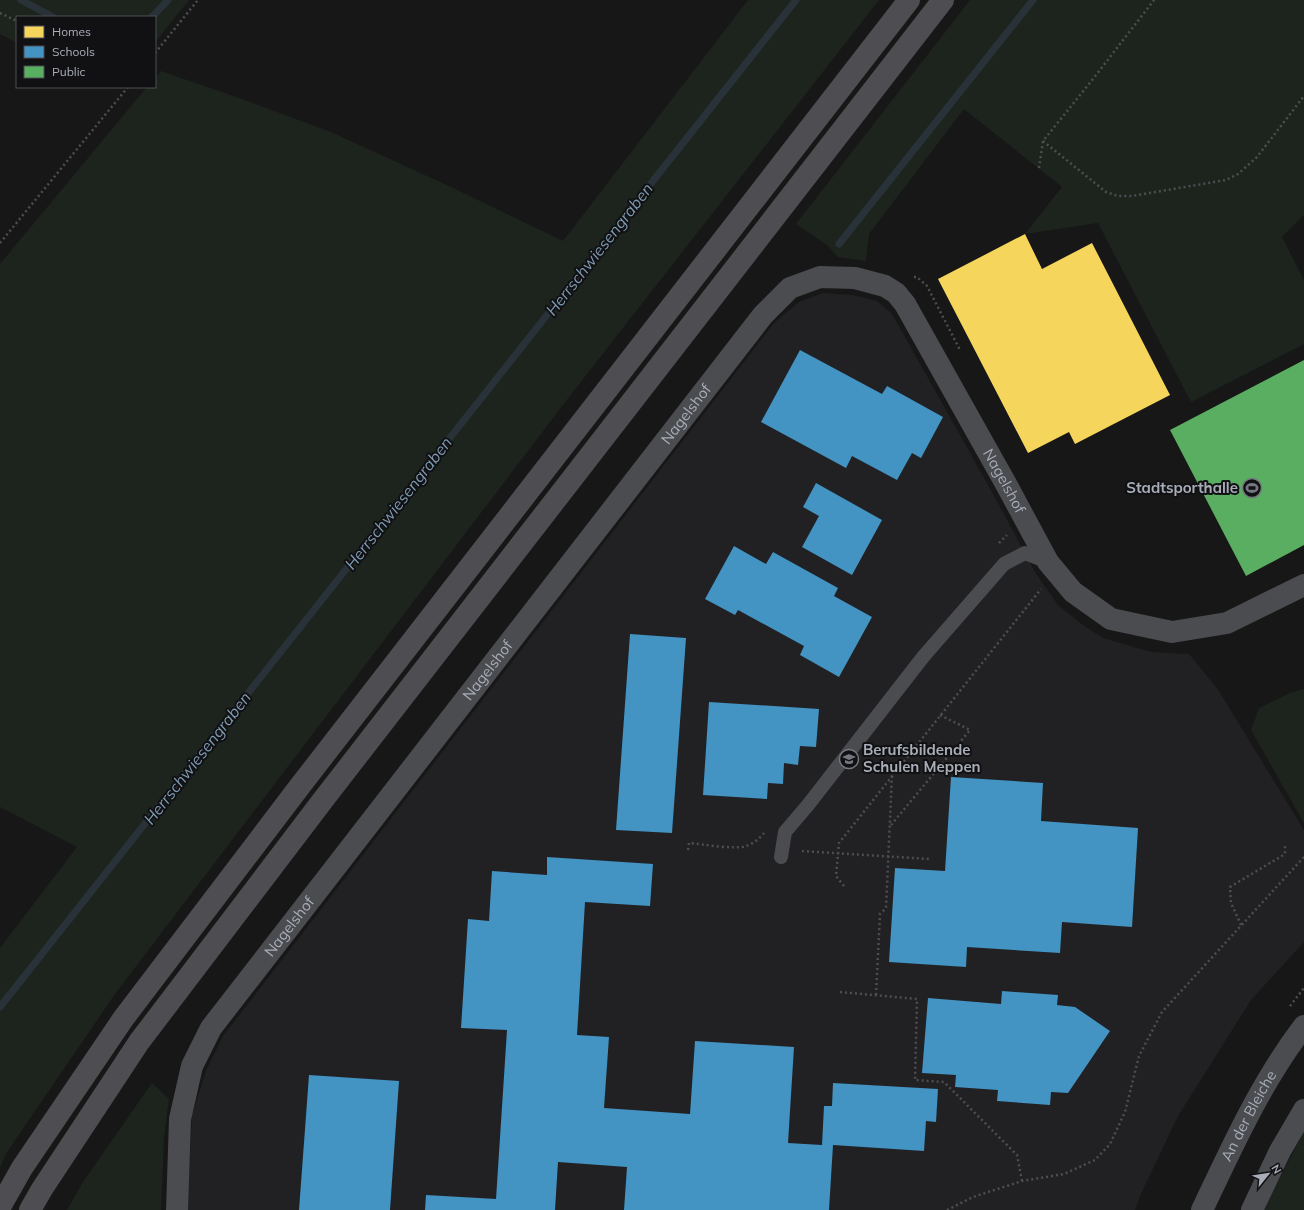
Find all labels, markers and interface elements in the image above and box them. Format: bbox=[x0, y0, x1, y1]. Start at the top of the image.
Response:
legend bbox=[16, 16, 156, 88]
text: Homes bbox=[52, 24, 91, 39]
text: Schools bbox=[52, 44, 95, 59]
text: Public bbox=[52, 64, 86, 79]
water label: Herrschwiesengraben bbox=[541, 179, 657, 319]
street label: Nagelshof bbox=[657, 379, 715, 448]
water label: Herrschwiesengraben bbox=[340, 433, 456, 573]
street label: Nagelshof bbox=[979, 445, 1030, 517]
sports icon: Stadtsporthalle bbox=[1241, 477, 1263, 499]
place label: Stadtsporthalle bbox=[1126, 478, 1238, 497]
street label: Nagelshof bbox=[458, 636, 517, 704]
water label: Herrschwiesengraben bbox=[139, 688, 255, 828]
place label: Berufsbildende Schulen Meppen bbox=[863, 740, 981, 776]
school or university icon: Berufsbildende Schulen Meppen bbox=[838, 748, 860, 770]
street label: Nagelshof bbox=[260, 892, 319, 960]
street label: An der Bleiche bbox=[1217, 1067, 1280, 1164]
north arrow bbox=[1248, 1154, 1288, 1194]
text: N bbox=[1269, 1162, 1285, 1176]

